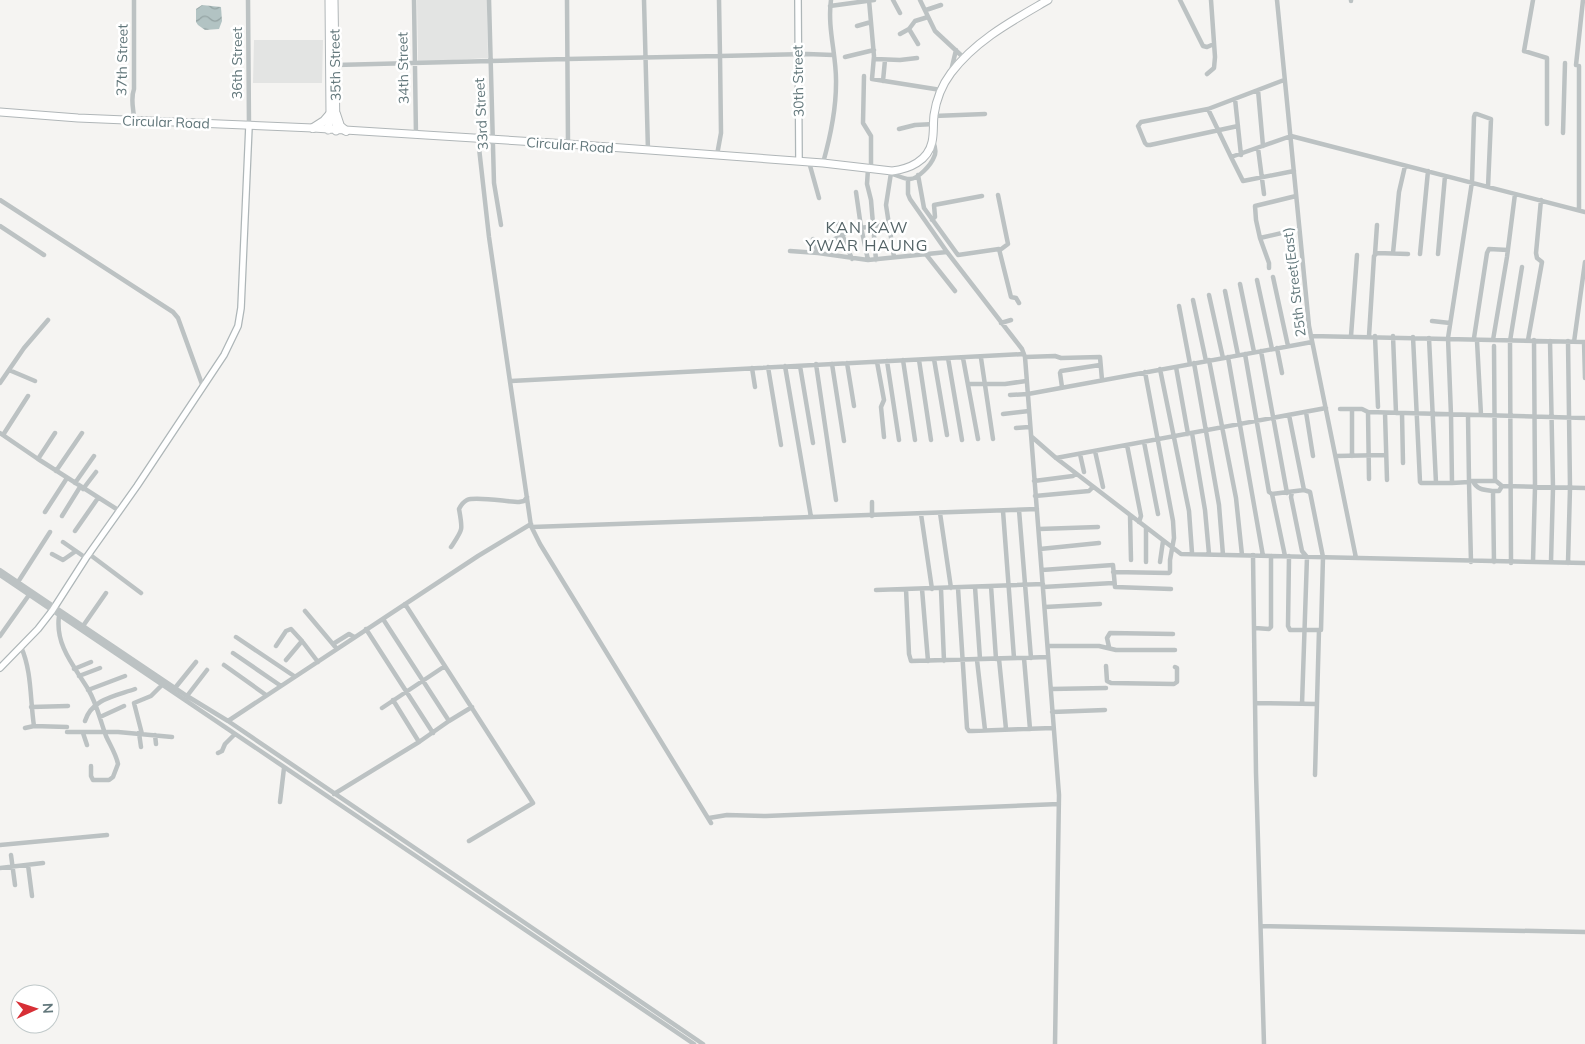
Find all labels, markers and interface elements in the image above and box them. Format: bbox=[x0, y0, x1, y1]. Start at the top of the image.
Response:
street label: 37th Street bbox=[112, 24, 132, 96]
street label: 36th Street bbox=[228, 27, 246, 99]
street label: 35th Street bbox=[325, 29, 345, 101]
street label: 34th Street bbox=[393, 32, 413, 104]
street label: 30th Street bbox=[788, 45, 808, 117]
street label: 33rd Street bbox=[470, 77, 492, 151]
street label: Circular Road bbox=[122, 111, 210, 133]
street label: Circular Road bbox=[526, 133, 614, 157]
district label: KAN KAW YWAR HAUNG bbox=[804, 217, 929, 255]
street label: 25th Street(East) bbox=[1278, 226, 1310, 338]
north arrow bbox=[10, 984, 60, 1034]
text: N bbox=[39, 1003, 57, 1014]

